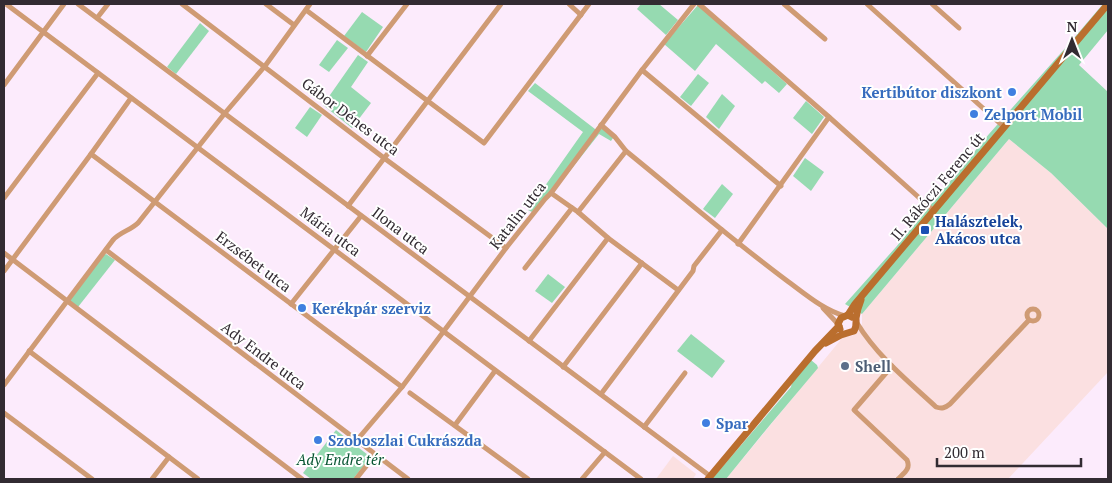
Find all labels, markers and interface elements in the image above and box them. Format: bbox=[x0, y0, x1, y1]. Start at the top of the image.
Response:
north arrow bbox=[1047, 15, 1097, 65]
text: N bbox=[1067, 17, 1078, 36]
street label: Gábor Dénes utca bbox=[298, 73, 404, 160]
place label: Kertibútor diszkont bbox=[861, 82, 1002, 102]
marker: Kertibútor diszkont bbox=[1006, 86, 1018, 98]
place label: Zelport Mobil bbox=[984, 104, 1082, 124]
marker: Zelport Mobil bbox=[968, 108, 980, 120]
street label: II. Rákóczi Ferenc út bbox=[886, 127, 989, 244]
street label: Katalin utca bbox=[484, 177, 550, 253]
street label: Mária utca bbox=[297, 202, 366, 261]
street label: Ilona utca bbox=[368, 202, 434, 258]
place label: Halásztelek, Akácos utca bbox=[935, 211, 1023, 248]
marker: Halásztelek, Akácos utca bbox=[919, 224, 931, 236]
street label: Erzsébet utca bbox=[212, 226, 296, 296]
place label: Kerékpár szerviz bbox=[312, 298, 431, 318]
marker: Kerékpár szerviz bbox=[296, 302, 308, 314]
street label: Ady Endre utca bbox=[217, 316, 311, 394]
place label: Shell bbox=[855, 356, 891, 376]
marker: Shell bbox=[839, 360, 851, 372]
place label: Spar bbox=[716, 413, 749, 433]
marker: Spar bbox=[700, 417, 712, 429]
place label: Szoboszlai Cukrászda bbox=[328, 430, 483, 450]
marker: Szoboszlai Cukrászda bbox=[312, 434, 324, 446]
scale bar bbox=[937, 436, 1081, 468]
text: 200 m bbox=[944, 442, 985, 462]
park label: Ady Endre tér bbox=[296, 449, 385, 469]

